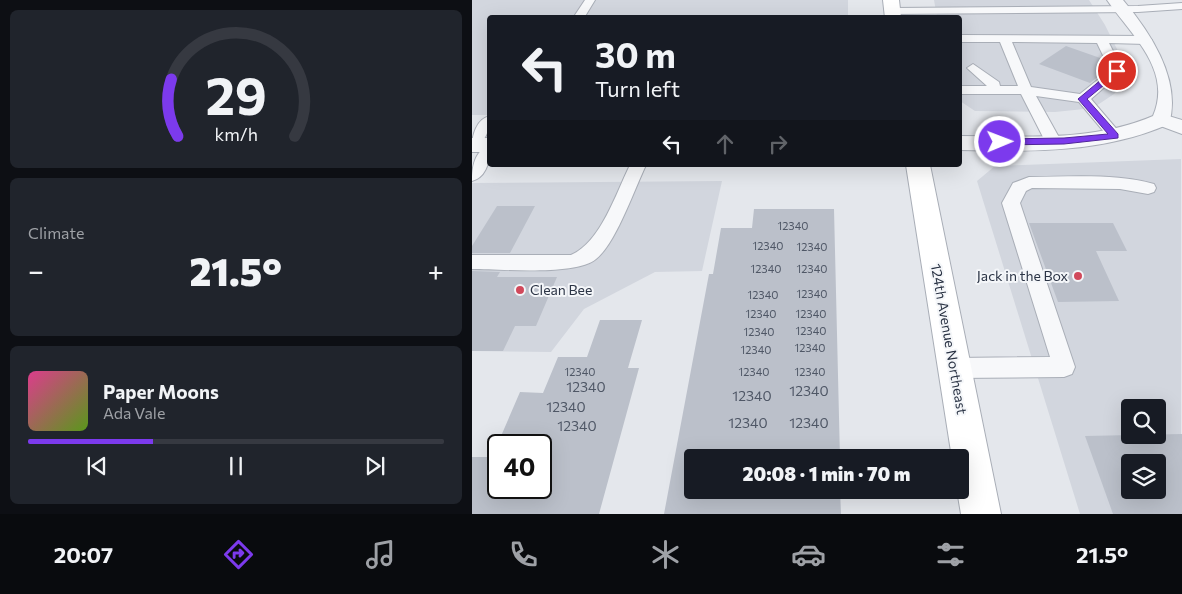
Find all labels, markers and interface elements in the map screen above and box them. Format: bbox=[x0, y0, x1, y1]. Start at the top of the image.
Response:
text: 30 m bbox=[595, 32, 676, 75]
icon: left bbox=[512, 35, 577, 100]
pin bbox=[1096, 50, 1138, 92]
icon: arrive bbox=[1103, 57, 1131, 85]
text: 29 bbox=[205, 62, 267, 126]
text: Turn left bbox=[595, 75, 680, 102]
position arrow bbox=[973, 115, 1025, 167]
text: km/h bbox=[214, 123, 258, 145]
icon: left bbox=[658, 130, 686, 158]
icon: ahead bbox=[711, 130, 739, 158]
icon: right bbox=[764, 130, 792, 158]
house number: 12340 bbox=[778, 219, 808, 232]
text: Climate bbox=[28, 223, 84, 242]
house number: 12340 bbox=[753, 239, 783, 252]
house number: 12340 bbox=[797, 240, 827, 253]
text: 21.5° bbox=[189, 247, 282, 294]
text: − bbox=[28, 253, 44, 287]
text: + bbox=[428, 253, 444, 287]
house number: 12340 bbox=[751, 262, 781, 275]
house number: 12340 bbox=[797, 262, 827, 275]
street label: 124th Avenue Northeast bbox=[928, 262, 971, 416]
place label: Jack in the Box bbox=[977, 267, 1069, 284]
marker: Jack in the Box bbox=[1072, 270, 1084, 282]
place label: Clean Bee bbox=[530, 281, 592, 298]
marker: Clean Bee bbox=[514, 284, 526, 296]
house number: 12340 bbox=[797, 287, 827, 300]
house number: 12340 bbox=[748, 288, 778, 301]
house number: 12340 bbox=[746, 307, 776, 320]
house number: 12340 bbox=[796, 307, 826, 320]
house number: 12340 bbox=[796, 324, 826, 337]
house number: 12340 bbox=[744, 325, 774, 338]
house number: 12340 bbox=[795, 341, 825, 354]
house number: 12340 bbox=[741, 343, 771, 356]
house number: 12340 bbox=[565, 365, 595, 378]
house number: 12340 bbox=[739, 365, 769, 378]
house number: 12340 bbox=[795, 365, 825, 378]
house number: 12340 bbox=[566, 378, 606, 395]
text: Paper Moons bbox=[103, 380, 219, 403]
house number: 12340 bbox=[789, 382, 829, 399]
house number: 12340 bbox=[732, 387, 772, 404]
house number: 12340 bbox=[546, 398, 586, 415]
map controls bbox=[1121, 399, 1166, 499]
button: search bbox=[1121, 399, 1166, 444]
text: Ada Vale bbox=[103, 403, 165, 422]
house number: 12340 bbox=[728, 414, 768, 431]
house number: 12340 bbox=[789, 414, 829, 431]
house number: 12340 bbox=[557, 417, 597, 434]
speed limit sign: 40 bbox=[487, 434, 552, 499]
icon: previous bbox=[83, 452, 111, 480]
icon: pause bbox=[222, 452, 250, 480]
icon: next bbox=[361, 452, 389, 480]
button: layers bbox=[1121, 454, 1166, 499]
text: 20:08 · 1 min · 70 m bbox=[743, 462, 910, 485]
icon: directions bbox=[221, 537, 256, 572]
icon: music bbox=[363, 537, 398, 572]
icon: phone bbox=[506, 537, 541, 572]
icon: climate bbox=[648, 537, 683, 572]
icon: car bbox=[791, 537, 826, 572]
icon: filters bbox=[933, 537, 968, 572]
text: 20:07 bbox=[54, 541, 113, 568]
text: 21.5° bbox=[1076, 541, 1128, 568]

